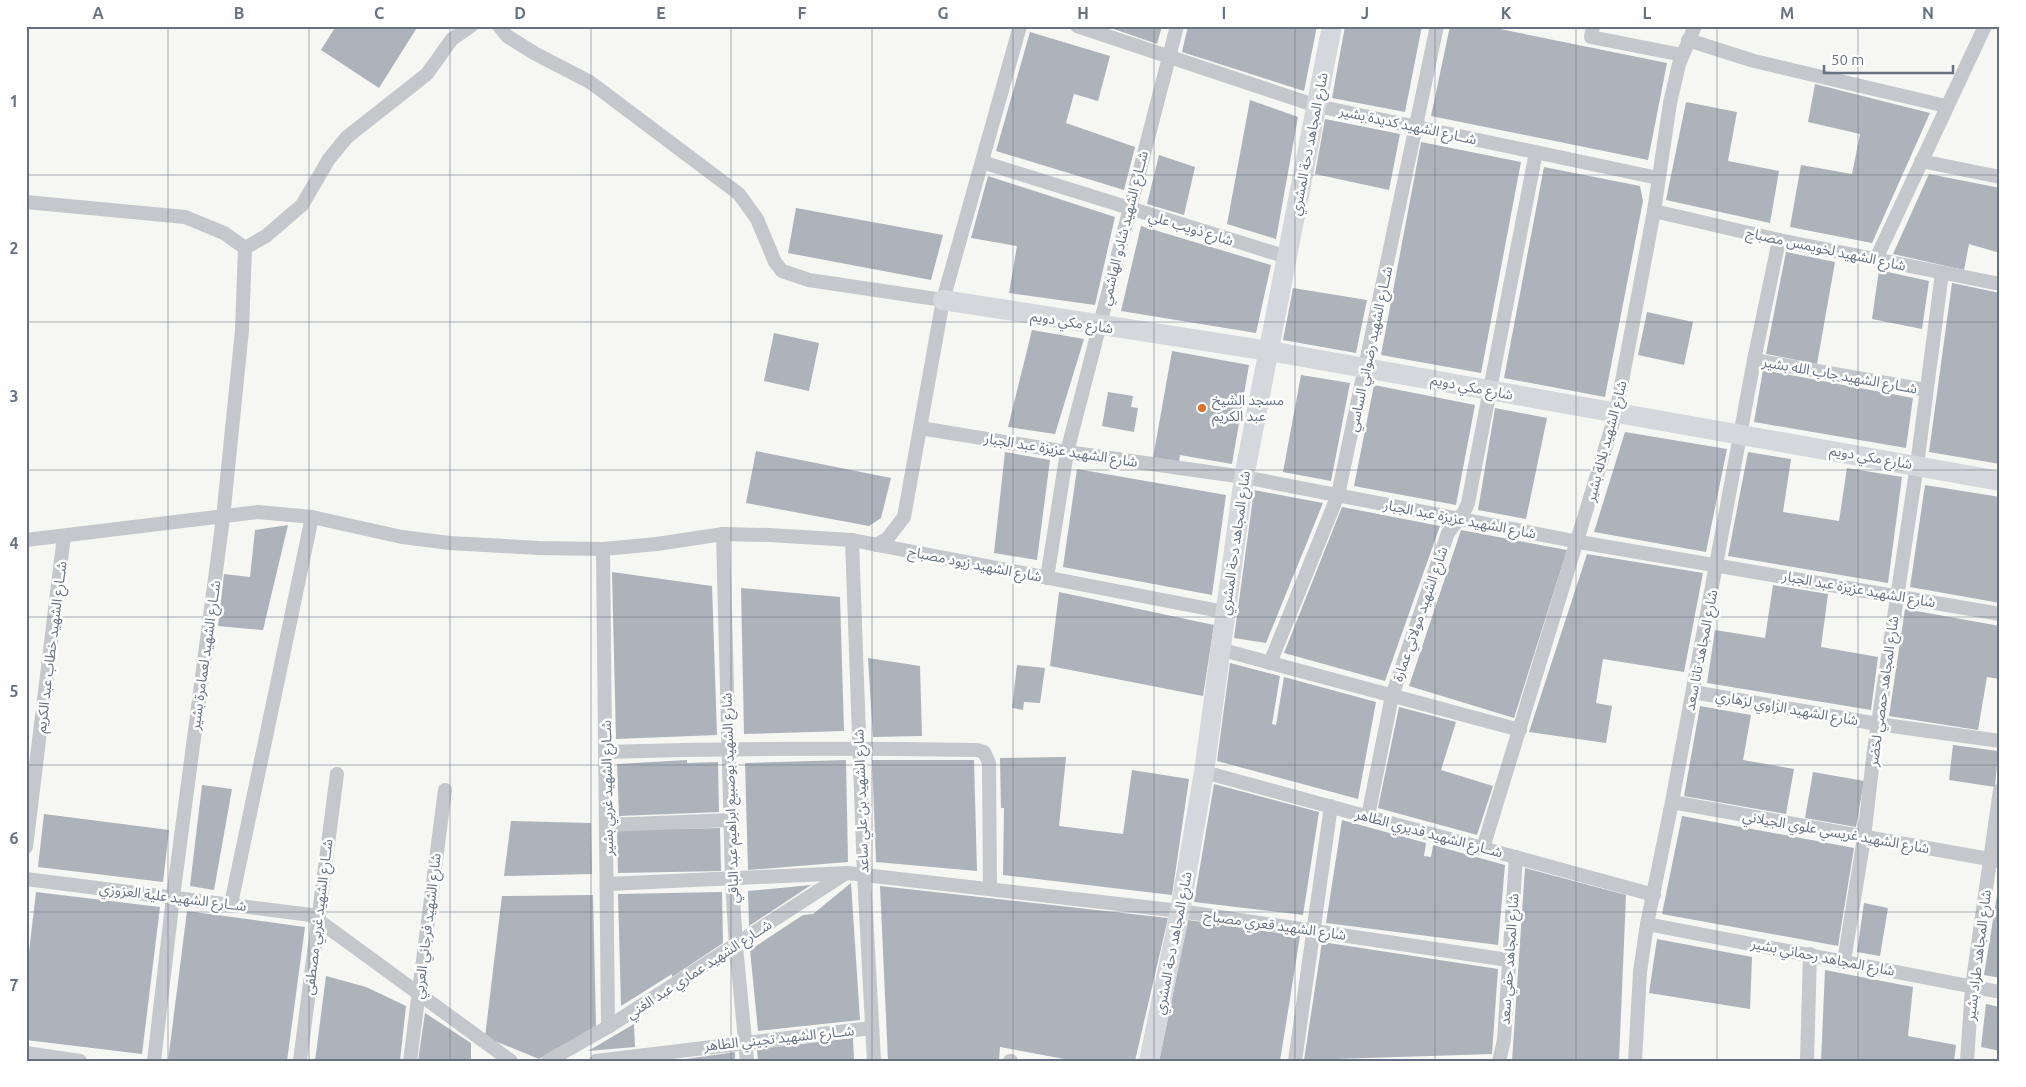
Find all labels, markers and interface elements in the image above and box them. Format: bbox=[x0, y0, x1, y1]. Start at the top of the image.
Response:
text: A bbox=[92, 4, 104, 22]
text: B bbox=[234, 4, 244, 22]
text: C bbox=[374, 4, 384, 22]
text: D bbox=[514, 4, 526, 22]
text: E bbox=[656, 4, 666, 22]
text: F bbox=[798, 4, 807, 22]
text: G bbox=[937, 4, 949, 22]
text: H bbox=[1077, 4, 1089, 22]
text: I bbox=[1222, 4, 1226, 22]
text: J bbox=[1361, 4, 1369, 22]
text: K bbox=[1501, 4, 1512, 22]
text: L bbox=[1643, 4, 1652, 22]
text: M bbox=[1780, 4, 1794, 22]
text: N bbox=[1922, 4, 1934, 22]
scale bar bbox=[1824, 42, 1952, 74]
text: 50 m bbox=[1831, 51, 1864, 68]
street label: شارع المجاهد دحة المشري bbox=[1287, 71, 1334, 217]
text: 1 bbox=[9, 92, 19, 110]
street label: شــارع الشهيد كديدة بشير bbox=[1336, 102, 1478, 150]
street label: شــارع الشهيد شادو الهاشمي bbox=[1097, 149, 1154, 308]
street label: شارع ذويب علي bbox=[1146, 208, 1235, 252]
street label: شارع الشهيد لخويمس مصباح bbox=[1744, 224, 1908, 277]
text: 2 bbox=[9, 239, 19, 257]
street label: شــارع الشهيد رضواني الساسي bbox=[1345, 265, 1399, 434]
street label: شارع مكي دويم bbox=[1029, 308, 1114, 340]
street label: شــارع الشهيد جاب الله بشير bbox=[1760, 353, 1919, 399]
street label: شارع مكي دويم bbox=[1429, 371, 1515, 406]
street label: شارع الشهيد بلالة بشير bbox=[1582, 379, 1633, 505]
text: 3 bbox=[9, 387, 19, 405]
place label: مسجد الشيخ عبد الكريم bbox=[1212, 392, 1284, 427]
marker: مسجد الشيخ عبد الكريم bbox=[1196, 402, 1208, 414]
street label: شارع الشهيد عزيزة عبد الجبار bbox=[982, 430, 1139, 473]
street label: شارع مكي دويم bbox=[1828, 442, 1913, 475]
street label: شارع المجاهد دحة المشري bbox=[1217, 470, 1256, 617]
street label: شارع الشهيد عزيزة عبد الجبار bbox=[1381, 496, 1538, 545]
text: 4 bbox=[9, 534, 19, 552]
street label: شارع الشهيد زيود مصباح bbox=[906, 543, 1043, 588]
street label: شارع الشهيد مولاتي عمارة bbox=[1389, 544, 1454, 685]
street label: شــارع الشهيد خطاب عبد الكريم bbox=[33, 560, 72, 734]
street label: شارع الشهيد عزيزة عبد الجبار bbox=[1780, 567, 1937, 613]
street label: شــارع الشهيد لعمامرة بشير bbox=[186, 579, 226, 732]
street label: شارع المجاهد تاتا سعد bbox=[1681, 588, 1724, 712]
street label: شارع المجاهد حمصي لخضر bbox=[1864, 615, 1905, 769]
text: 5 bbox=[9, 682, 19, 700]
street label: شارع الشهيد الزاوي لزهاري bbox=[1714, 688, 1860, 732]
street label: شارع الشهيد بوصبيع ابراهيم عبد الباقي bbox=[718, 692, 745, 904]
street label: شــارع الشهيد غربي بشير bbox=[598, 720, 619, 857]
street label: شارع الشهيد بن علي ساعد bbox=[850, 729, 875, 873]
street label: شــارع الشهيد قديري الطاهر bbox=[1352, 805, 1504, 864]
street label: شارع الشهيد غريسي علوي الجيلاني bbox=[1741, 808, 1931, 860]
text: 6 bbox=[9, 829, 19, 847]
street label: شــارع الشهيد غربي مصطفى bbox=[300, 838, 339, 996]
street label: شارع الشهيد فرجاني العربي bbox=[410, 852, 447, 1000]
street label: شارع المجاهد دحة المشري bbox=[1151, 870, 1198, 1016]
street label: شــارع الشهيد علية العزوزي bbox=[98, 880, 248, 917]
street label: شارع المجاهد طراد بشير bbox=[1962, 889, 1997, 1023]
street label: شارع المجاهد حفي سعد bbox=[1496, 893, 1525, 1025]
street label: شارع الشهيد قعري مصباح bbox=[1202, 907, 1347, 946]
street label: شــارع الشهيد عماري عبد الغني bbox=[623, 916, 776, 1025]
street label: شارع المجاهد رحماني بشير bbox=[1748, 935, 1896, 982]
text: 7 bbox=[9, 976, 19, 994]
street label: شــارع الشهيد تجيني الطاهر bbox=[702, 1022, 855, 1057]

